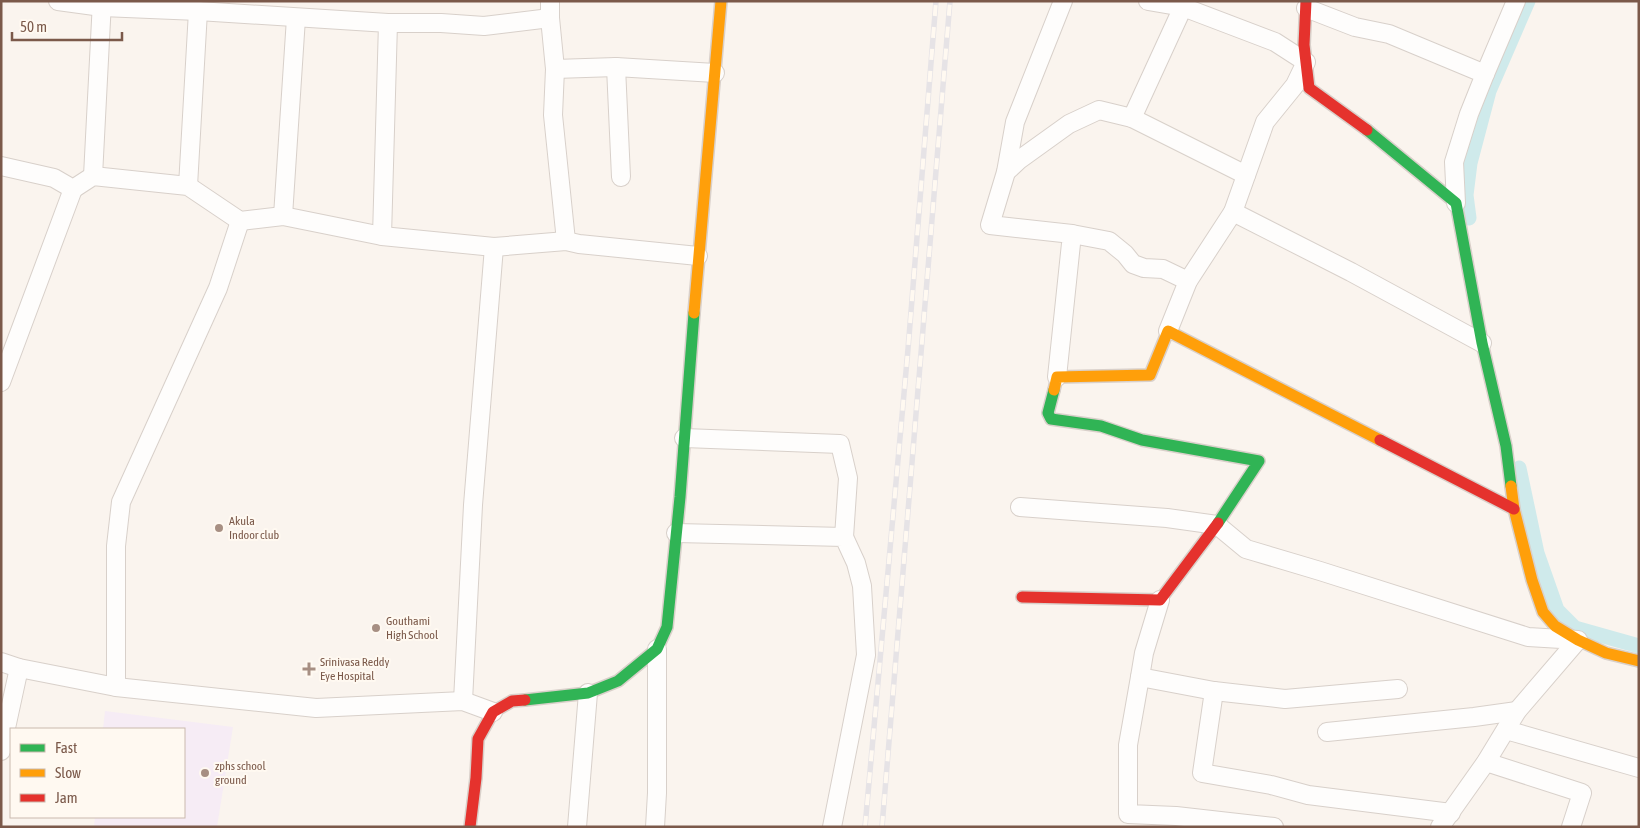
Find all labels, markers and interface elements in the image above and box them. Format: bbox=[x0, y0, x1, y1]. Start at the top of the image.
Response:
scale bar bbox=[12, 10, 122, 42]
text: 50 m bbox=[20, 18, 47, 35]
place label: Akula Indoor club bbox=[229, 514, 279, 542]
marker: Akula Indoor club bbox=[213, 522, 225, 534]
place label: Gouthami High School bbox=[386, 614, 439, 642]
marker: Gouthami High School bbox=[370, 622, 382, 634]
place label: Srinivasa Reddy Eye Hospital bbox=[320, 655, 390, 683]
marker: Srinivasa Reddy Eye Hospital bbox=[302, 662, 316, 676]
legend bbox=[10, 728, 185, 818]
text: Fast bbox=[55, 739, 77, 756]
place label: zphs school ground bbox=[215, 759, 266, 787]
text: Slow bbox=[55, 764, 81, 781]
marker: zphs school ground bbox=[199, 767, 211, 779]
text: Jam bbox=[55, 789, 78, 806]

